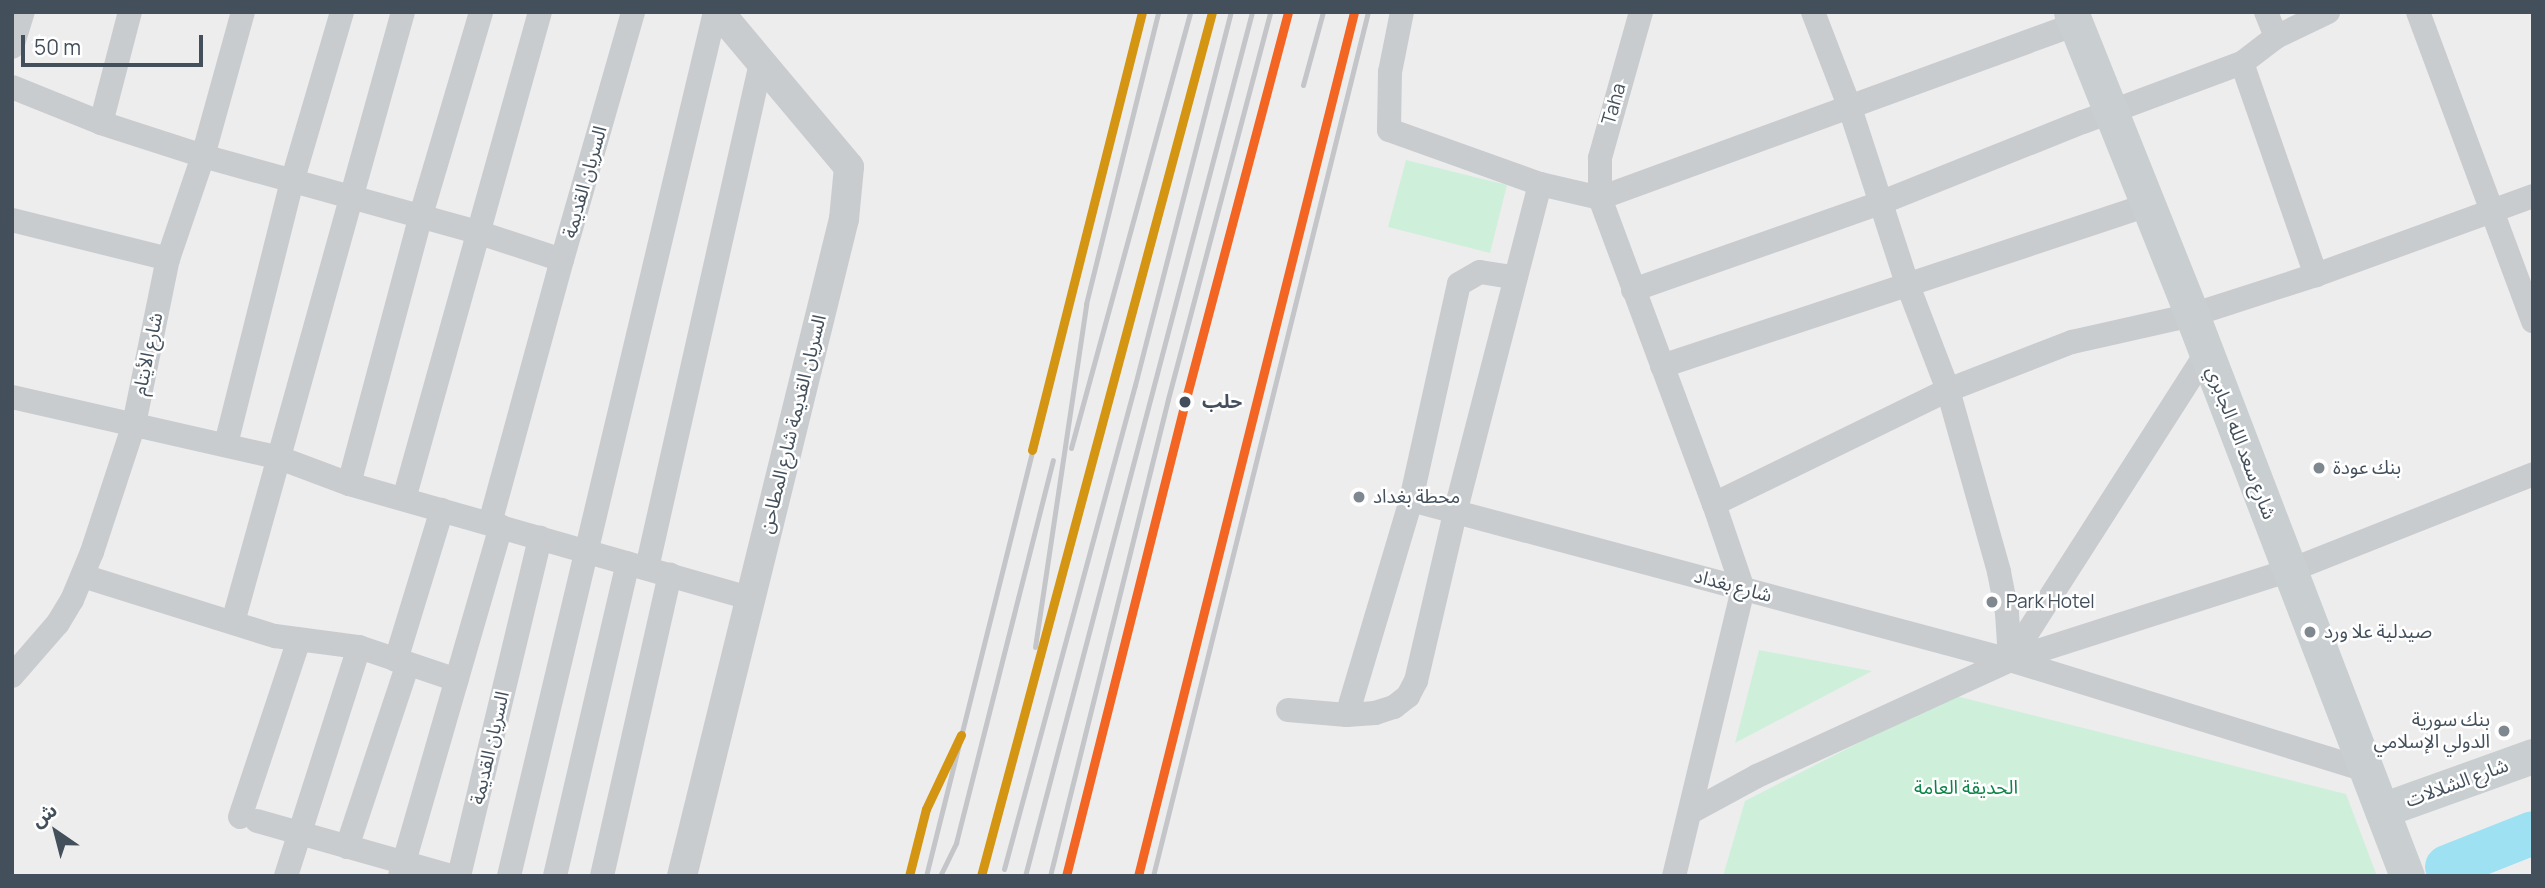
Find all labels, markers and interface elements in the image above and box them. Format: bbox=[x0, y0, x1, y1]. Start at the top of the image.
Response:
scale bar bbox=[24, 21, 206, 65]
text: 50 m bbox=[34, 33, 81, 61]
street label: Taha bbox=[1597, 80, 1631, 128]
street label: السريان القديمة bbox=[558, 123, 612, 241]
street label: شارع الأيتام bbox=[128, 311, 168, 397]
street label: السريان القديمة شارع المطاحن bbox=[755, 312, 831, 536]
street label: شارع سعد الله الجابري bbox=[2201, 363, 2281, 523]
marker: حلب bbox=[1174, 391, 1196, 413]
place label: حلب bbox=[1202, 391, 1242, 413]
place label: بنك عودة bbox=[2333, 457, 2401, 479]
marker: بنك عودة bbox=[2311, 460, 2327, 476]
place label: محطة بغداد bbox=[1373, 486, 1460, 508]
marker: محطة بغداد bbox=[1351, 489, 1367, 505]
street label: شارع بغداد bbox=[1692, 565, 1774, 607]
place label: Park Hotel bbox=[2006, 591, 2095, 613]
marker: Park Hotel bbox=[1984, 594, 2000, 610]
place label: صيدلية علا ورد bbox=[2324, 621, 2432, 643]
marker: صيدلية علا ورد bbox=[2302, 624, 2318, 640]
street label: السريان القديمة bbox=[466, 689, 514, 807]
place label: بنك سورية الدولي الإسلامي bbox=[2373, 709, 2490, 753]
marker: بنك سورية الدولي الإسلامي bbox=[2496, 723, 2512, 739]
street label: شارع الشلالات bbox=[2402, 754, 2512, 812]
park label: الحديقة العامة bbox=[1914, 777, 2018, 799]
north arrow bbox=[21, 797, 91, 867]
text: ش bbox=[26, 797, 62, 833]

